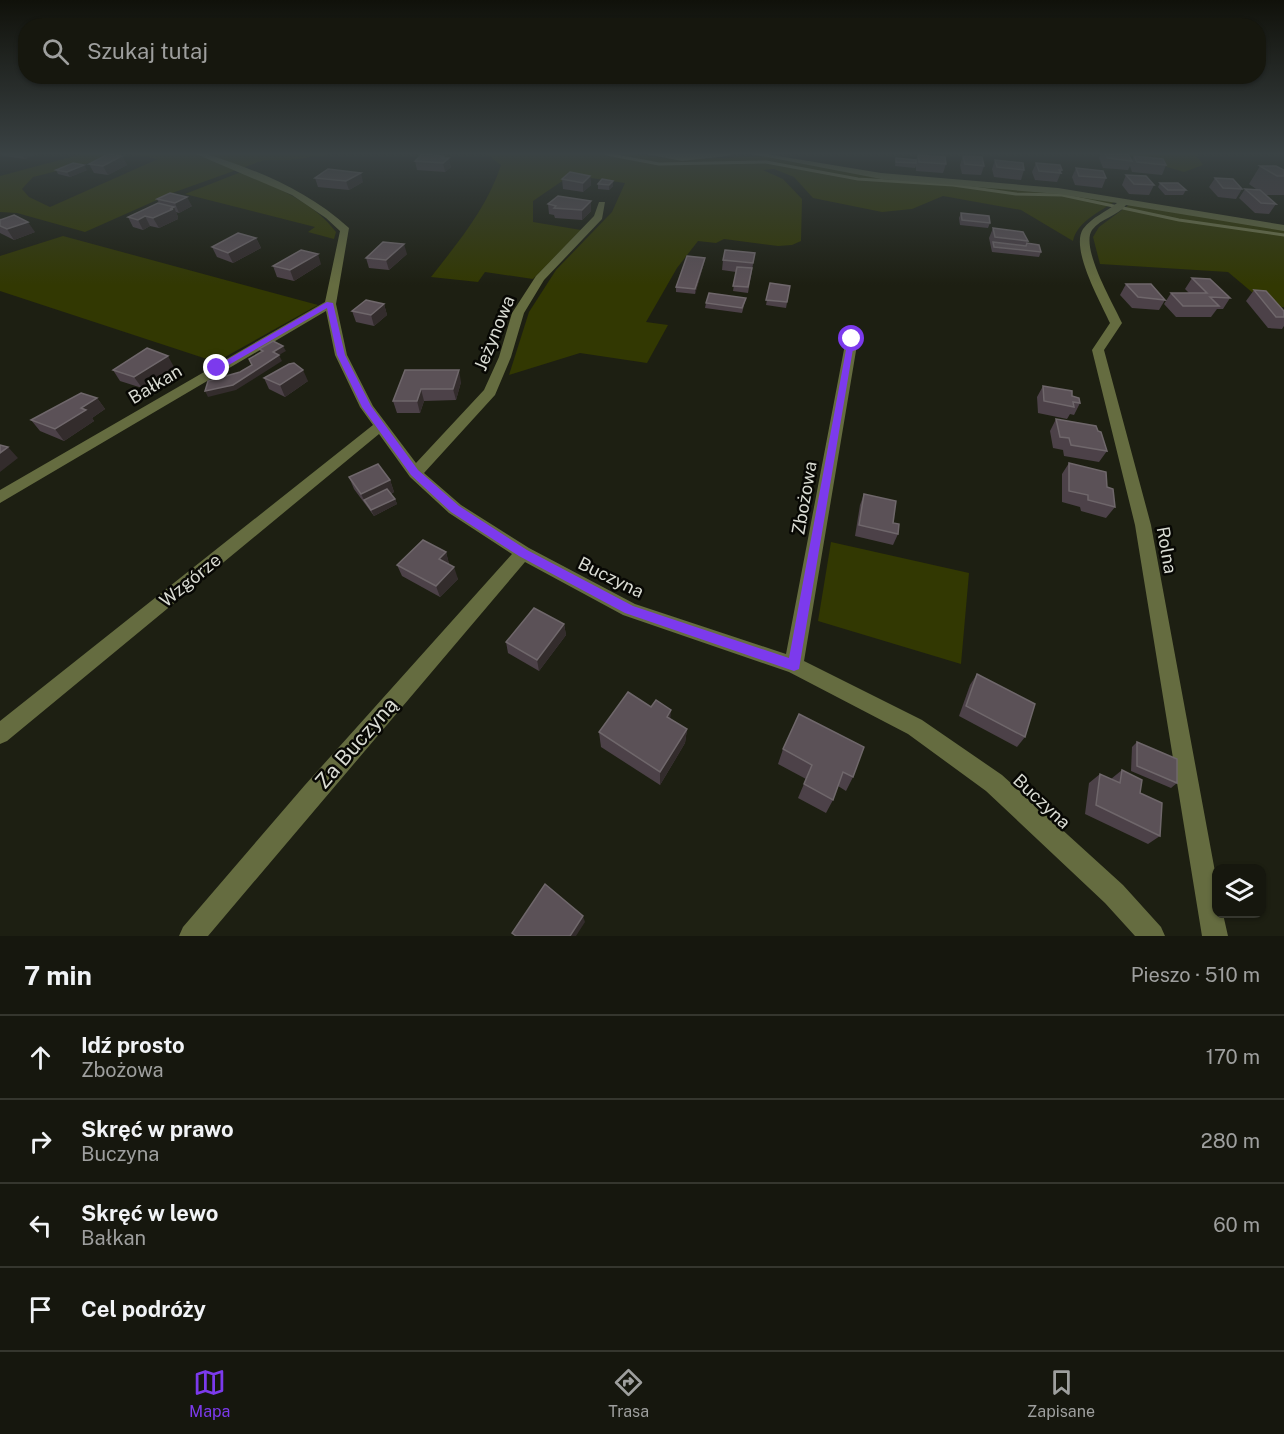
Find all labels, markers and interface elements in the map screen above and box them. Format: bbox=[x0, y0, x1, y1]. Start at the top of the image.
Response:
search box bbox=[18, 18, 1266, 84]
icon: search bbox=[39, 35, 72, 68]
text: Szukaj tutaj bbox=[87, 38, 208, 64]
street label: Jeżynowa bbox=[469, 292, 519, 374]
route start bbox=[838, 325, 864, 351]
route end bbox=[203, 354, 229, 380]
street label: Bałkan bbox=[125, 360, 185, 408]
street label: Zbożowa bbox=[787, 460, 821, 536]
street label: Rolna bbox=[1153, 525, 1181, 575]
street label: Wzgórze bbox=[155, 549, 225, 611]
street label: Buczyna bbox=[575, 552, 647, 602]
street label: Za Buczyną bbox=[310, 692, 402, 794]
street label: Buczyna bbox=[1009, 769, 1075, 833]
map controls bbox=[1212, 864, 1266, 918]
button: layers bbox=[1212, 864, 1266, 918]
text: 7 min bbox=[24, 960, 92, 991]
text: Pieszo · 510 m bbox=[1131, 963, 1260, 987]
text: Idź prosto bbox=[81, 1032, 185, 1058]
icon: ahead bbox=[24, 1041, 57, 1074]
text: 170 m bbox=[1206, 1045, 1260, 1069]
text: Zbożowa bbox=[81, 1058, 164, 1082]
text: Skręć w prawo bbox=[81, 1116, 234, 1142]
icon: right bbox=[24, 1125, 57, 1158]
text: 280 m bbox=[1201, 1129, 1260, 1153]
text: Buczyna bbox=[81, 1142, 159, 1166]
text: Skręć w lewo bbox=[81, 1200, 218, 1226]
icon: left bbox=[24, 1209, 57, 1242]
text: 60 m bbox=[1213, 1213, 1260, 1237]
text: Bałkan bbox=[81, 1226, 146, 1250]
icon: arrive bbox=[24, 1293, 57, 1326]
text: Cel podróży bbox=[81, 1296, 206, 1322]
tab: Mapa bbox=[189, 1366, 230, 1421]
tab: Trasa bbox=[608, 1366, 649, 1421]
tab: Zapisane bbox=[1027, 1366, 1095, 1421]

